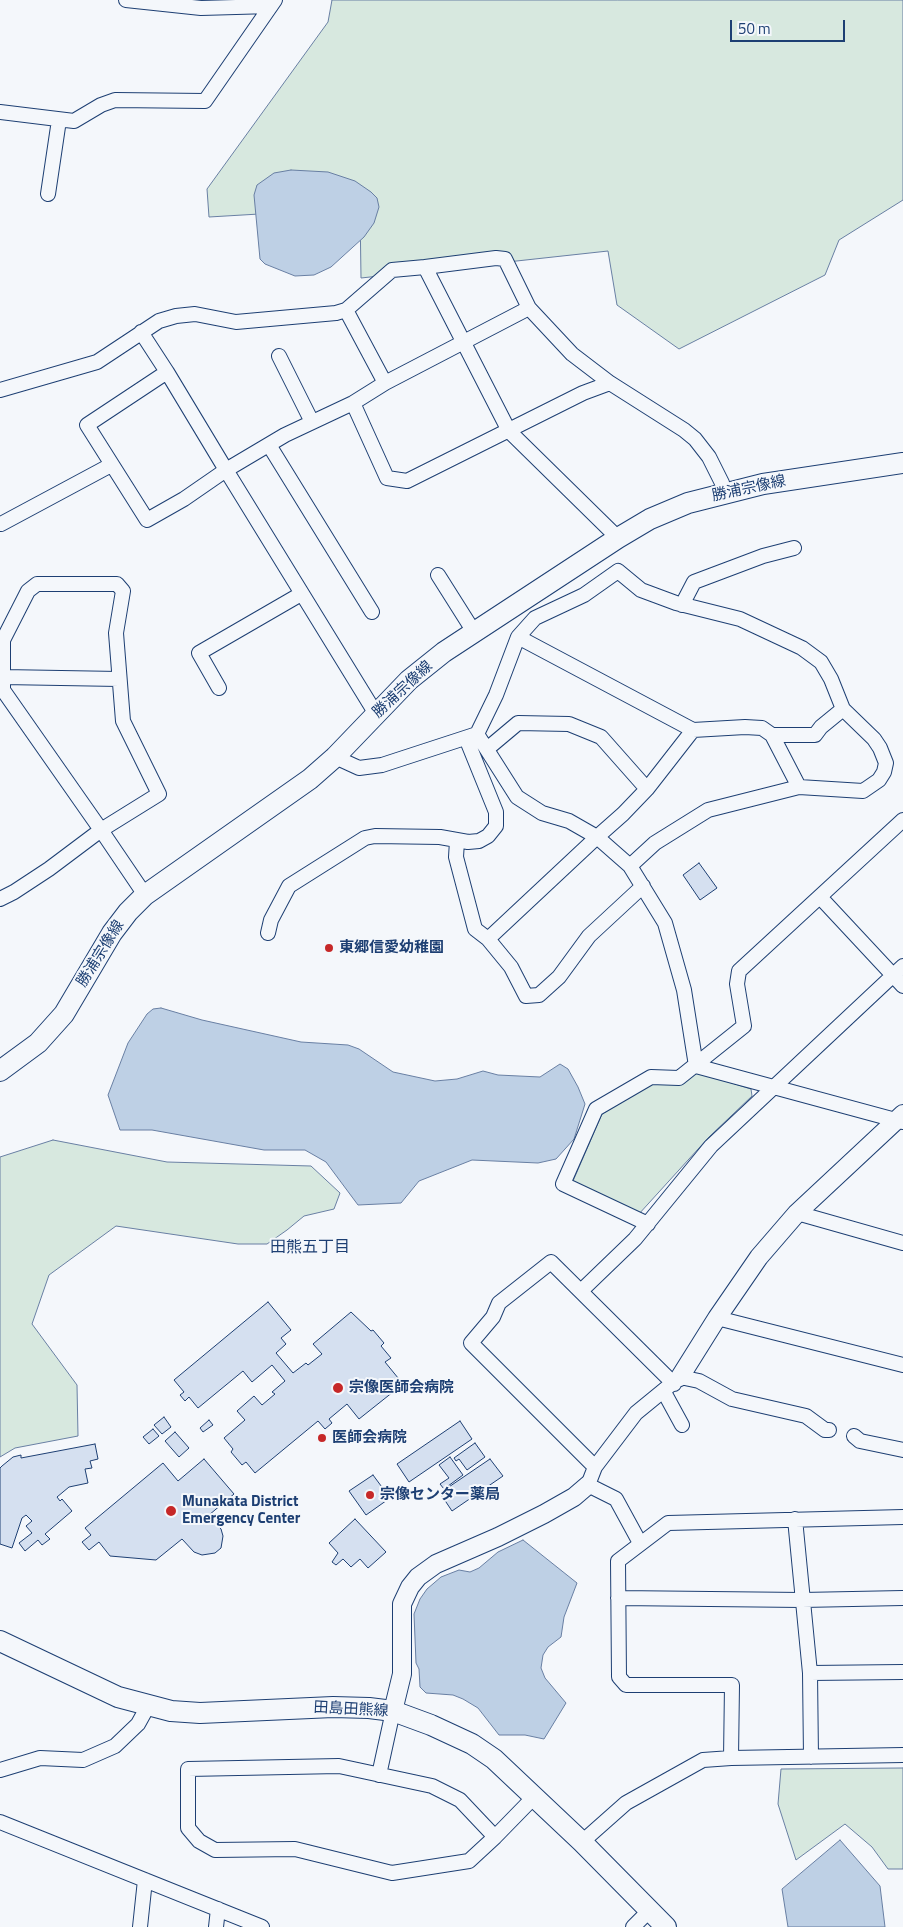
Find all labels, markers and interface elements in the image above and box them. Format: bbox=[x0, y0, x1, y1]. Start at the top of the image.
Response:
scale bar bbox=[733, 10, 848, 42]
text: 50 m bbox=[738, 17, 771, 40]
street label: 勝浦宗像線 bbox=[710, 472, 788, 506]
street label: 勝浦宗像線 bbox=[369, 658, 437, 722]
street label: 勝浦宗像線 bbox=[73, 917, 129, 991]
place label: 東郷信愛幼稚園 bbox=[339, 939, 444, 957]
marker: 東郷信愛幼稚園 bbox=[323, 942, 335, 954]
district label: 田熊五丁目 bbox=[270, 1238, 350, 1258]
place label: 宗像医師会病院 bbox=[349, 1379, 454, 1397]
marker: 宗像医師会病院 bbox=[331, 1381, 345, 1395]
place label: 医師会病院 bbox=[332, 1429, 407, 1447]
marker: 医師会病院 bbox=[316, 1432, 328, 1444]
place label: 宗像センター薬局 bbox=[380, 1486, 500, 1504]
marker: 宗像センター薬局 bbox=[364, 1489, 376, 1501]
place label: Munakata District Emergency Center bbox=[182, 1493, 300, 1528]
marker: Munakata District Emergency Center bbox=[164, 1504, 178, 1518]
street label: 田島田熊線 bbox=[313, 1699, 389, 1721]

